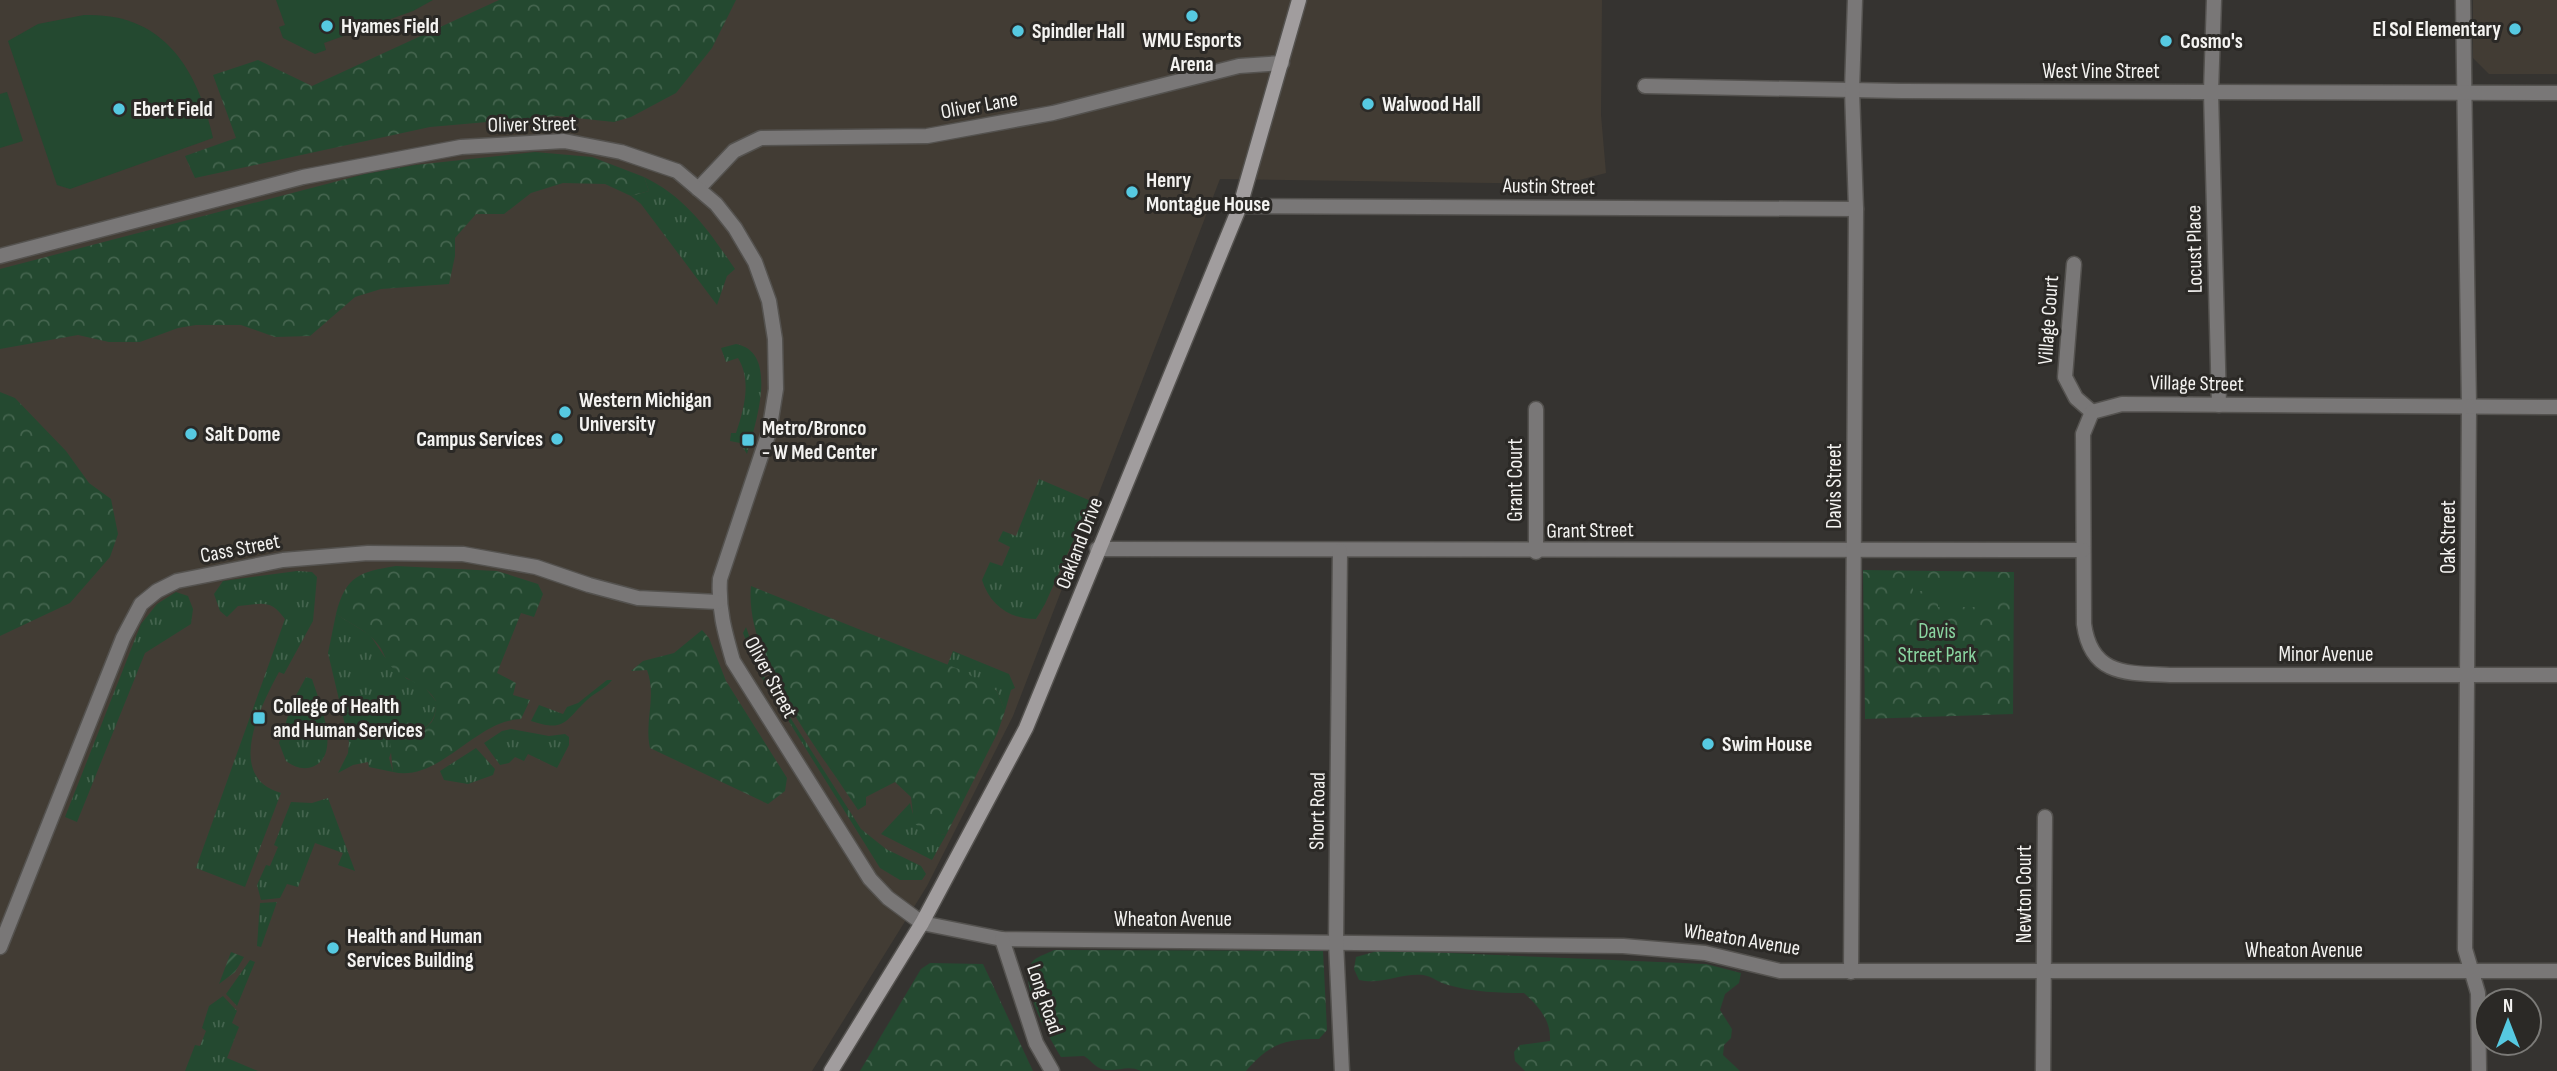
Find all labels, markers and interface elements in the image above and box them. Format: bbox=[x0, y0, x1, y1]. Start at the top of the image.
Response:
marker: WMU Esports Arena bbox=[1184, 8, 1200, 24]
place label: Hyames Field bbox=[341, 14, 439, 39]
place label: El Sol Elementary bbox=[2373, 17, 2501, 42]
marker: Hyames Field bbox=[319, 18, 335, 34]
place label: Spindler Hall bbox=[1032, 19, 1125, 44]
marker: El Sol Elementary bbox=[2507, 21, 2523, 37]
marker: Spindler Hall bbox=[1010, 23, 1026, 39]
place label: WMU Esports Arena bbox=[1142, 28, 1242, 77]
place label: Cosmo's bbox=[2180, 29, 2243, 54]
marker: Cosmo's bbox=[2158, 33, 2174, 49]
street label: West Vine Street bbox=[2042, 59, 2160, 84]
street label: Oliver Lane bbox=[939, 86, 1020, 125]
place label: Walwood Hall bbox=[1382, 92, 1481, 117]
marker: Walwood Hall bbox=[1360, 96, 1376, 112]
place label: Ebert Field bbox=[133, 97, 213, 122]
marker: Ebert Field bbox=[111, 101, 127, 117]
street label: Oliver Street bbox=[487, 111, 577, 138]
place label: Henry Montague House bbox=[1146, 168, 1270, 217]
street label: Austin Street bbox=[1502, 173, 1595, 200]
marker: Henry Montague House bbox=[1124, 184, 1140, 200]
street label: Locust Place bbox=[2181, 205, 2208, 293]
street label: Village Court bbox=[2033, 275, 2064, 366]
street label: Village Street bbox=[2150, 370, 2244, 397]
place label: Western Michigan University bbox=[579, 388, 712, 437]
marker: Western Michigan University bbox=[557, 404, 573, 420]
place label: Metro/Bronco - W Med Center bbox=[762, 416, 878, 465]
place label: Salt Dome bbox=[205, 422, 280, 447]
marker: Salt Dome bbox=[183, 426, 199, 442]
place label: Campus Services bbox=[416, 427, 543, 452]
marker: Campus Services bbox=[549, 431, 565, 447]
marker: Metro/Bronco - W Med Center bbox=[740, 432, 756, 448]
street label: Grant Court bbox=[1503, 438, 1528, 522]
street label: Davis Street bbox=[1822, 443, 1847, 529]
street label: Oakland Drive bbox=[1051, 494, 1108, 592]
street label: Oak Street bbox=[2436, 500, 2461, 574]
street label: Grant Street bbox=[1546, 517, 1634, 544]
street label: Cass Street bbox=[198, 529, 282, 568]
park label: Davis Street Park bbox=[1898, 619, 1976, 668]
street label: Oliver Street bbox=[739, 632, 802, 722]
street label: Minor Avenue bbox=[2279, 642, 2373, 667]
place label: College of Health and Human Services bbox=[273, 694, 423, 743]
marker: College of Health and Human Services bbox=[251, 710, 267, 726]
place label: Swim House bbox=[1722, 732, 1812, 757]
marker: Swim House bbox=[1700, 736, 1716, 752]
street label: Short Road bbox=[1304, 772, 1331, 850]
street label: Newton Court bbox=[2012, 845, 2037, 943]
street label: Wheaton Avenue bbox=[1114, 907, 1232, 932]
street label: Wheaton Avenue bbox=[1682, 918, 1802, 961]
place label: Health and Human Services Building bbox=[347, 924, 482, 973]
street label: Wheaton Avenue bbox=[2245, 938, 2363, 963]
marker: Health and Human Services Building bbox=[325, 940, 341, 956]
street label: Long Road bbox=[1021, 961, 1068, 1037]
north arrow bbox=[2473, 987, 2543, 1057]
text: N bbox=[2503, 995, 2513, 1018]

